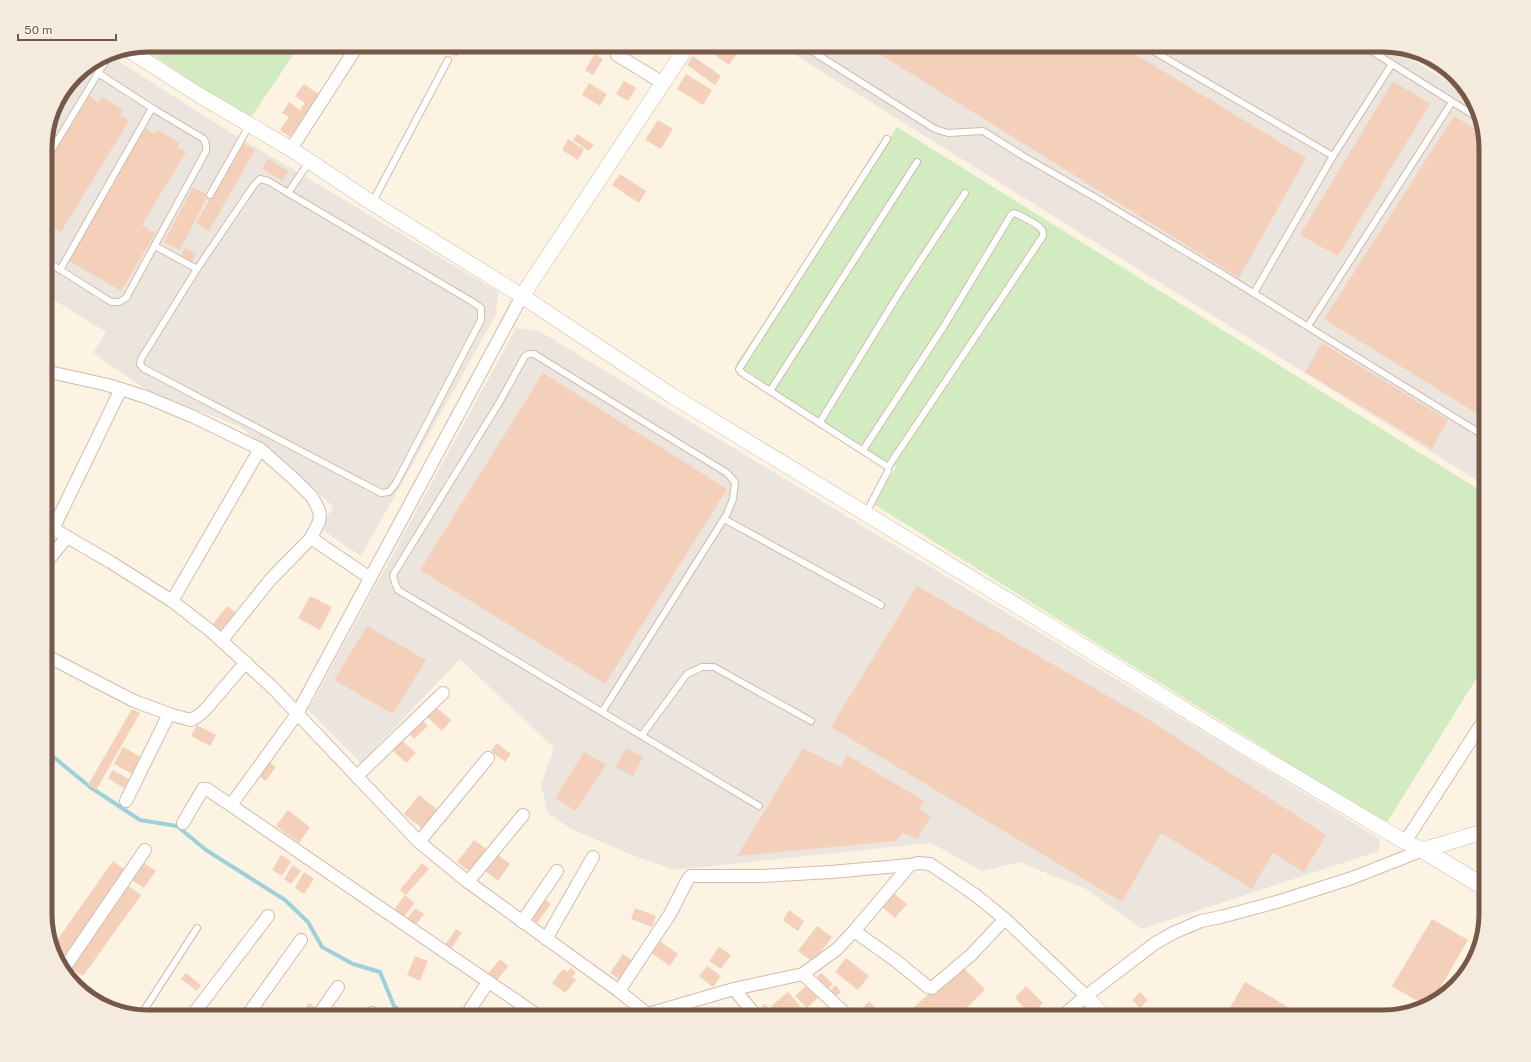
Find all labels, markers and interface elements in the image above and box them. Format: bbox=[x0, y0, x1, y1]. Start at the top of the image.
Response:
scale bar bbox=[18, 16, 116, 42]
text: 50 m bbox=[24, 23, 52, 37]

